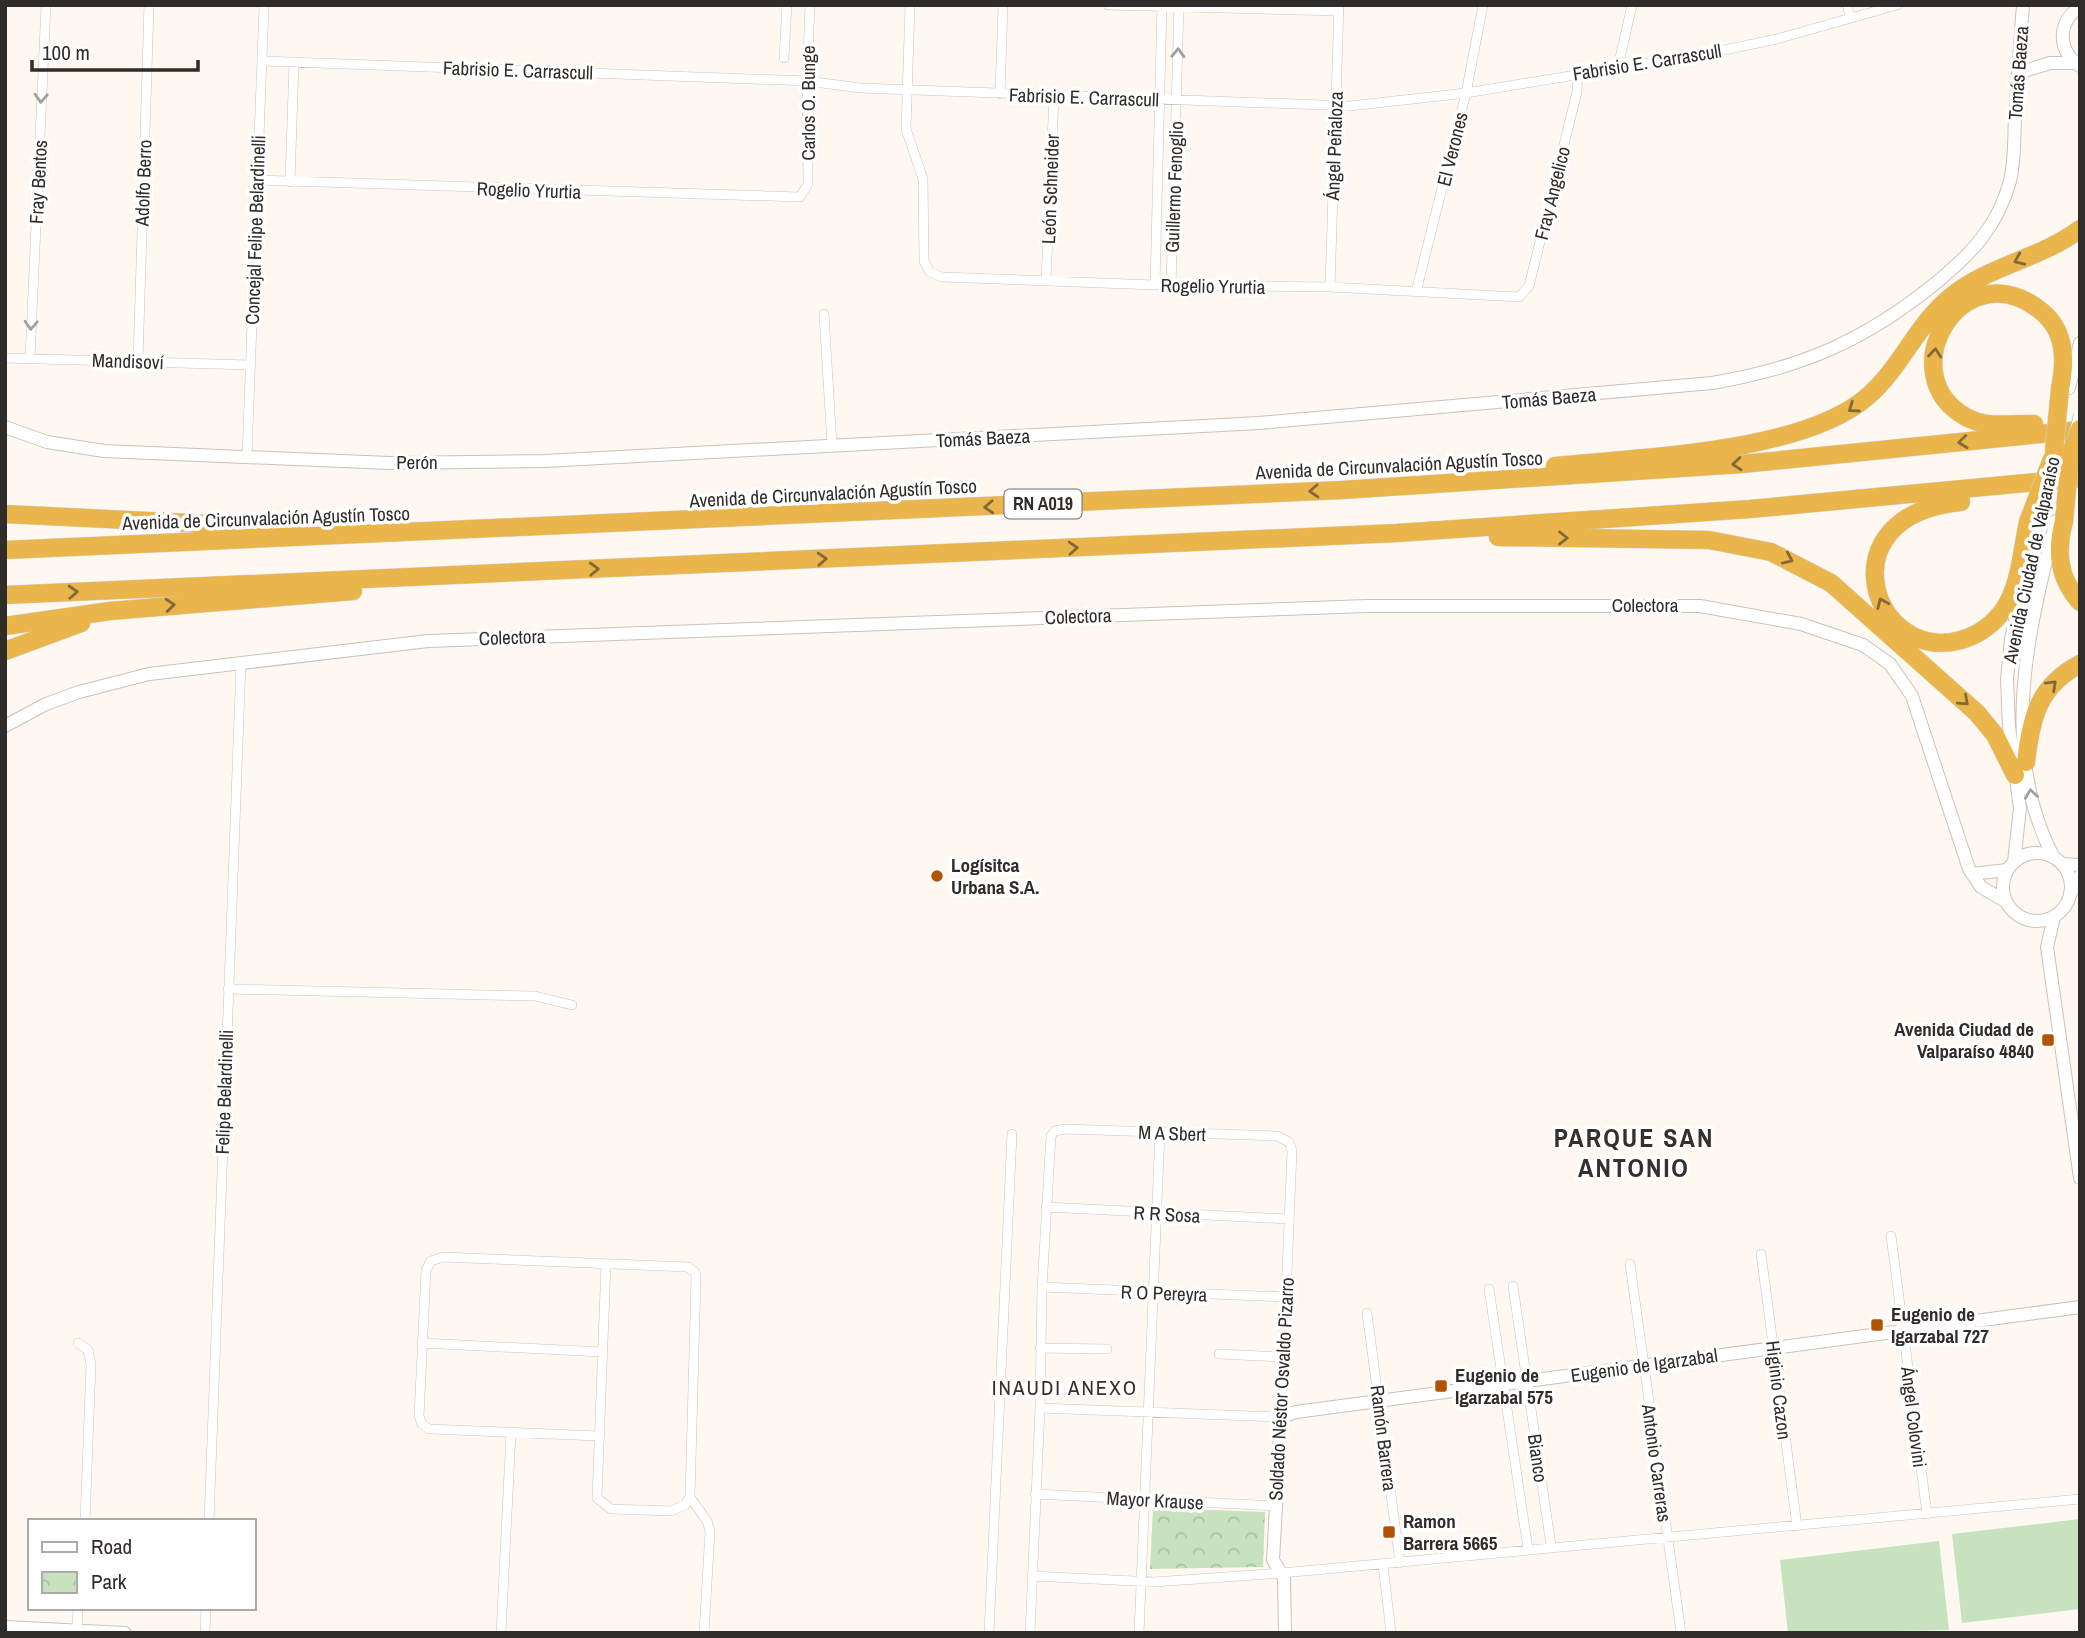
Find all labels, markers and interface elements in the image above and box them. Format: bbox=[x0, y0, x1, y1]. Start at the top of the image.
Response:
street label: Tomás Baeza bbox=[2002, 25, 2034, 121]
scale bar bbox=[32, 28, 198, 72]
street label: Fabrisio E. Carrascull bbox=[1571, 37, 1723, 87]
text: 100 m bbox=[42, 38, 90, 67]
street label: Carlos O. Bunge bbox=[795, 45, 821, 161]
one-way arrow bbox=[1170, 47, 1185, 58]
street label: Fabrisio E. Carrascull bbox=[443, 54, 593, 86]
street label: Fabrisio E. Carrascull bbox=[1009, 81, 1159, 113]
street label: Ángel Peñaloza bbox=[1319, 91, 1349, 202]
one-way arrow bbox=[34, 93, 49, 104]
street label: El Verones bbox=[1430, 109, 1474, 189]
street label: Guillermo Fenoglio bbox=[1159, 121, 1189, 253]
street label: León Schneider bbox=[1035, 133, 1065, 244]
street label: Concejal Felipe Belardinelli bbox=[239, 135, 271, 325]
street label: Fray Bentos bbox=[23, 139, 53, 225]
street label: Adolfo Berro bbox=[128, 139, 158, 228]
street label: Fray Angelico bbox=[1528, 144, 1576, 242]
street label: Rogelio Yrurtia bbox=[476, 175, 582, 205]
one-way arrow bbox=[2014, 252, 2027, 266]
street label: Rogelio Yrurtia bbox=[1161, 272, 1266, 300]
one-way arrow bbox=[24, 320, 39, 331]
street label: Mandisoví bbox=[92, 347, 165, 375]
one-way arrow bbox=[1927, 347, 1942, 358]
street label: Tomás Baeza bbox=[1501, 381, 1597, 415]
one-way arrow bbox=[1848, 400, 1861, 412]
street label: Tomás Baeza bbox=[935, 423, 1031, 453]
one-way arrow bbox=[1957, 434, 1968, 449]
street label: Avenida de Circunvalación Agustín Tosco bbox=[1254, 444, 1543, 486]
street label: Perón bbox=[396, 449, 438, 475]
street label: Avenida Ciudad de Valparaíso bbox=[1996, 454, 2066, 667]
one-way arrow bbox=[1731, 456, 1742, 471]
street label: Avenida de Circunvalación Agustín Tosco bbox=[688, 472, 977, 514]
one-way arrow bbox=[1308, 484, 1319, 499]
road number: RN A019 bbox=[1004, 490, 1082, 518]
one-way arrow bbox=[983, 499, 994, 514]
street label: Avenida de Circunvalación Agustín Tosco bbox=[121, 500, 410, 536]
one-way arrow bbox=[1558, 530, 1569, 546]
one-way arrow bbox=[1068, 540, 1079, 555]
one-way arrow bbox=[816, 551, 827, 566]
one-way arrow bbox=[1781, 551, 1793, 565]
one-way arrow bbox=[589, 561, 600, 576]
one-way arrow bbox=[68, 584, 79, 599]
street label: Colectora bbox=[1612, 592, 1679, 618]
one-way arrow bbox=[165, 598, 176, 613]
one-way arrow bbox=[1876, 598, 1890, 610]
street label: Colectora bbox=[1044, 602, 1112, 630]
street label: Colectora bbox=[478, 623, 546, 651]
one-way arrow bbox=[2044, 680, 2057, 693]
one-way arrow bbox=[1956, 693, 1969, 705]
one-way arrow bbox=[2023, 788, 2038, 800]
place label: Logísitca Urbana S.A. bbox=[951, 852, 1039, 900]
marker: Logísitca Urbana S.A. bbox=[929, 868, 945, 884]
place label: Avenida Ciudad de Valparaíso 4840 bbox=[1894, 1016, 2034, 1064]
street label: Felipe Belardinelli bbox=[209, 1029, 239, 1155]
marker: Avenida Ciudad de Valparaíso 4840 bbox=[2040, 1032, 2056, 1048]
street label: M A Sbert bbox=[1138, 1119, 1207, 1147]
district label: PARQUE SAN ANTONIO bbox=[1554, 1120, 1714, 1185]
street label: R R Sosa bbox=[1133, 1199, 1201, 1229]
street label: Soldado Néstor Osvaldo Pizarro bbox=[1262, 1277, 1300, 1501]
street label: R O Pereyra bbox=[1120, 1278, 1208, 1308]
place label: Eugenio de Igarzabal 727 bbox=[1891, 1301, 1989, 1349]
marker: Eugenio de Igarzabal 727 bbox=[1869, 1317, 1885, 1333]
street label: Higinio Cazon bbox=[1760, 1339, 1798, 1441]
street label: Eugenio de Igarzabal bbox=[1569, 1342, 1719, 1388]
place label: Eugenio de Igarzabal 575 bbox=[1455, 1362, 1553, 1410]
street label: Ángel Colovini bbox=[1895, 1364, 1933, 1469]
district label: INAUDI ANEXO bbox=[992, 1373, 1138, 1402]
marker: Eugenio de Igarzabal 575 bbox=[1433, 1378, 1449, 1394]
street label: Ramón Barrera bbox=[1365, 1384, 1403, 1493]
street label: Antonio Carreras bbox=[1636, 1401, 1678, 1524]
street label: Bianco bbox=[1522, 1432, 1554, 1484]
street label: Mayor Krause bbox=[1106, 1484, 1204, 1516]
place label: Ramon Barrera 5665 bbox=[1403, 1508, 1498, 1556]
legend bbox=[28, 1519, 256, 1610]
marker: Ramon Barrera 5665 bbox=[1381, 1524, 1397, 1540]
text: Road bbox=[91, 1532, 132, 1561]
text: Park bbox=[91, 1567, 127, 1596]

